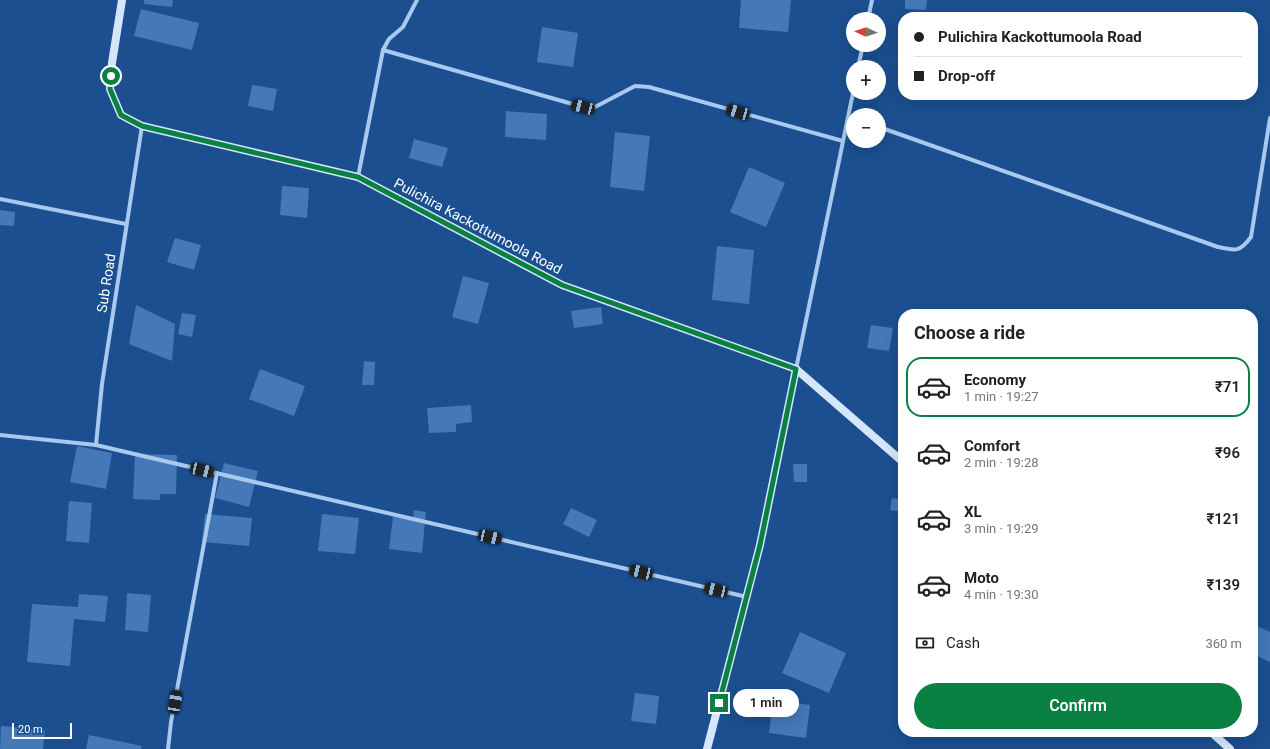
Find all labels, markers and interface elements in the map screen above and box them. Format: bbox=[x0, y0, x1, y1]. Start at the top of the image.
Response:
north arrow bbox=[846, 12, 886, 52]
map controls bbox=[846, 12, 886, 148]
text: Pulichira Kackottumoola Road bbox=[938, 28, 1142, 46]
button: + bbox=[846, 60, 886, 100]
route start bbox=[102, 67, 120, 85]
text: Drop-off bbox=[938, 67, 995, 85]
car bbox=[570, 98, 596, 116]
car bbox=[725, 103, 751, 121]
button: − bbox=[846, 108, 886, 148]
street label: Pulichira Kackottumoola Road bbox=[391, 175, 565, 277]
street label: Sub Road bbox=[93, 252, 119, 314]
text: Choose a ride bbox=[914, 322, 1025, 343]
icon: car bbox=[916, 369, 952, 405]
text: Economy bbox=[964, 371, 1026, 389]
text: ₹71 bbox=[1215, 378, 1240, 396]
text: 1 min · 19:27 bbox=[964, 389, 1039, 404]
icon: car bbox=[916, 435, 952, 471]
text: Comfort bbox=[964, 437, 1020, 455]
text: ₹96 bbox=[1215, 444, 1240, 462]
text: 2 min · 19:28 bbox=[964, 455, 1039, 470]
car bbox=[189, 461, 215, 479]
icon: car bbox=[916, 501, 952, 537]
text: XL bbox=[964, 503, 982, 521]
text: ₹121 bbox=[1206, 510, 1240, 528]
text: 3 min · 19:29 bbox=[964, 521, 1039, 536]
car bbox=[477, 528, 503, 546]
car bbox=[628, 563, 654, 581]
icon: car bbox=[916, 567, 952, 603]
text: Moto bbox=[964, 569, 999, 587]
text: ₹139 bbox=[1206, 576, 1240, 594]
car bbox=[703, 581, 729, 599]
text: 4 min · 19:30 bbox=[964, 587, 1039, 602]
icon: cash bbox=[914, 632, 936, 654]
text: Cash bbox=[946, 634, 980, 652]
text: 360 m bbox=[1205, 636, 1242, 651]
button: Confirm bbox=[914, 683, 1242, 729]
car bbox=[167, 689, 183, 715]
callout: 1 min bbox=[733, 689, 799, 717]
route end bbox=[710, 694, 728, 712]
text: 1 min bbox=[750, 695, 782, 710]
scale bar bbox=[12, 721, 72, 740]
text: 20 m bbox=[18, 723, 43, 736]

